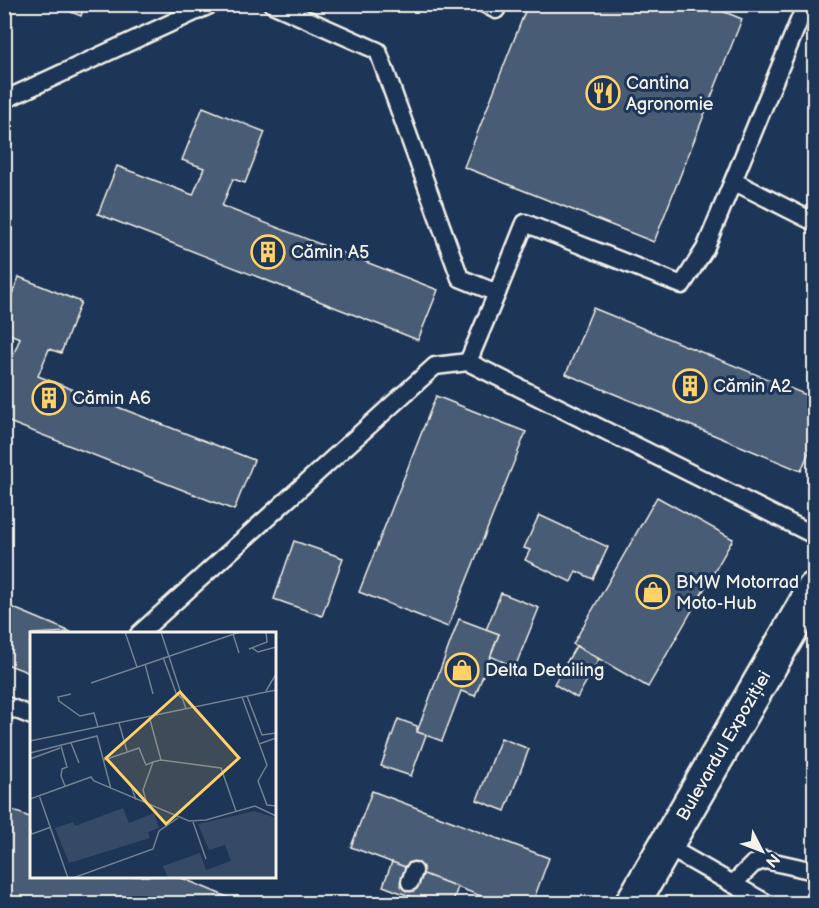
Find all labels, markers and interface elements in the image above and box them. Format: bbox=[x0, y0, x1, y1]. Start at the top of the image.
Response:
place label: Cantina Agronomie bbox=[626, 73, 714, 115]
restaurant icon: Cantina Agronomie bbox=[585, 75, 621, 111]
building icon: Cămin A5 bbox=[250, 234, 286, 270]
place label: Cămin A5 bbox=[291, 242, 369, 263]
building icon: Cămin A2 bbox=[672, 368, 708, 404]
place label: Cămin A2 bbox=[713, 376, 792, 397]
building icon: Cămin A6 bbox=[31, 380, 67, 416]
place label: Cămin A6 bbox=[72, 388, 151, 409]
place label: BMW Motorrad Moto-Hub bbox=[676, 572, 799, 614]
shop icon: BMW Motorrad Moto-Hub bbox=[635, 574, 671, 610]
inset map bbox=[30, 632, 276, 878]
shop icon: Delta Detailing bbox=[444, 652, 480, 688]
place label: Delta Detailing bbox=[485, 660, 604, 681]
street label: Bulevardul Expoziției bbox=[672, 667, 776, 825]
north arrow bbox=[732, 821, 792, 881]
text: N bbox=[761, 849, 783, 871]

